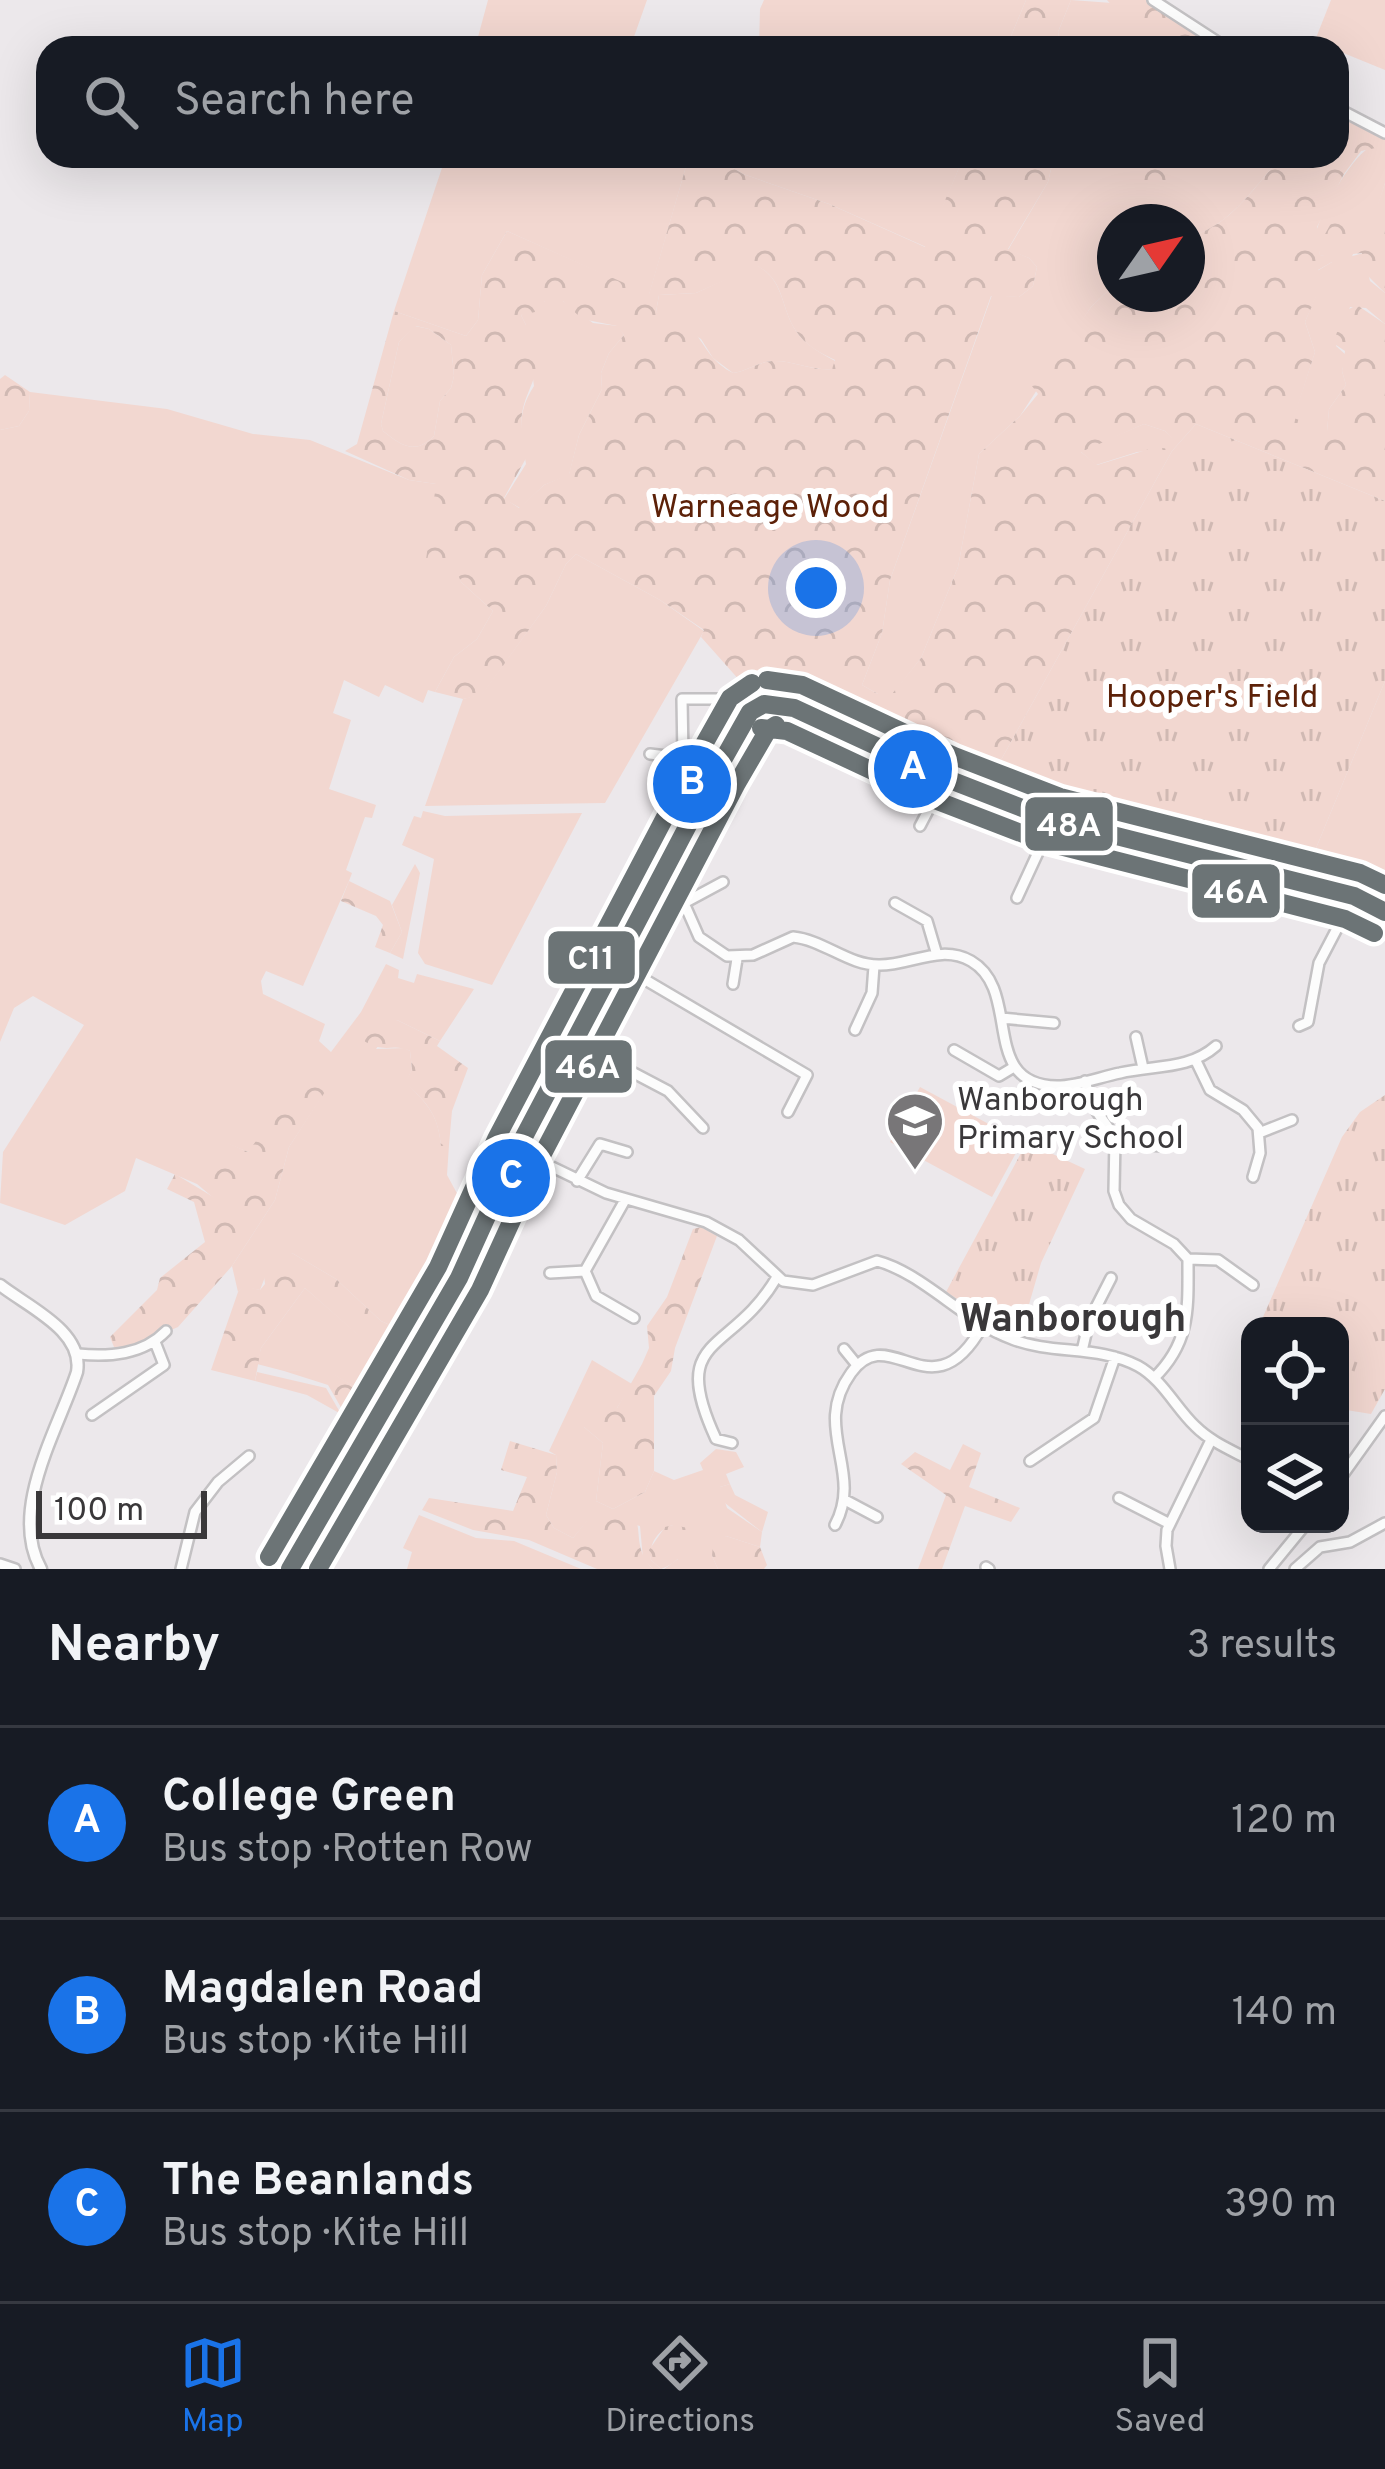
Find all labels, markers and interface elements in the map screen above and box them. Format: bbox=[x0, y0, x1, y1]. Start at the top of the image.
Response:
search box bbox=[36, 36, 1349, 168]
icon: search bbox=[78, 69, 144, 135]
text: Search here bbox=[174, 74, 414, 131]
north arrow bbox=[1097, 204, 1205, 312]
park label: Warneage Wood bbox=[651, 488, 889, 530]
your location bbox=[786, 558, 846, 618]
park label: Hooper's Field bbox=[1106, 678, 1318, 720]
pin: A bbox=[874, 724, 952, 814]
pin: B bbox=[653, 739, 731, 829]
line badge: 48A bbox=[1023, 795, 1115, 853]
text: 48A bbox=[1036, 807, 1102, 849]
line badge: 46A bbox=[1190, 862, 1282, 920]
text: 46A bbox=[1203, 874, 1269, 916]
line badge: C11 bbox=[546, 929, 637, 986]
text: C11 bbox=[567, 940, 615, 982]
line badge: 46A bbox=[543, 1038, 634, 1095]
text: 46A bbox=[555, 1049, 621, 1091]
place label: Wanborough Primary School bbox=[957, 1081, 1184, 1161]
school or university icon: Wanborough Primary School bbox=[884, 1090, 946, 1172]
pin: C bbox=[472, 1133, 550, 1223]
district label: Wanborough bbox=[960, 1297, 1186, 1346]
map controls bbox=[1241, 1317, 1349, 1533]
button: locate bbox=[1241, 1317, 1349, 1425]
button: layers bbox=[1241, 1425, 1349, 1533]
scale bar bbox=[36, 1485, 207, 1538]
text: 100 m bbox=[54, 1491, 144, 1533]
text: Nearby bbox=[48, 1615, 220, 1680]
text: 3 results bbox=[1187, 1623, 1337, 1672]
text: College Green bbox=[162, 1770, 456, 1827]
text: A bbox=[73, 1798, 101, 1847]
text: 120 m bbox=[1231, 1798, 1337, 1847]
text: Bus stop · Rotten Row bbox=[162, 1827, 533, 1876]
text: Magdalen Road bbox=[162, 1962, 483, 2019]
text: B bbox=[74, 1990, 100, 2039]
text: 140 m bbox=[1232, 1990, 1337, 2039]
text: Bus stop · Kite Hill bbox=[162, 2019, 469, 2068]
text: The Beanlands bbox=[162, 2154, 474, 2211]
text: C bbox=[75, 2182, 99, 2231]
text: 390 m bbox=[1224, 2182, 1337, 2231]
text: Bus stop · Kite Hill bbox=[162, 2211, 469, 2260]
tab: Map bbox=[180, 2330, 246, 2444]
tab: Directions bbox=[605, 2330, 755, 2444]
tab: Saved bbox=[1115, 2330, 1205, 2444]

